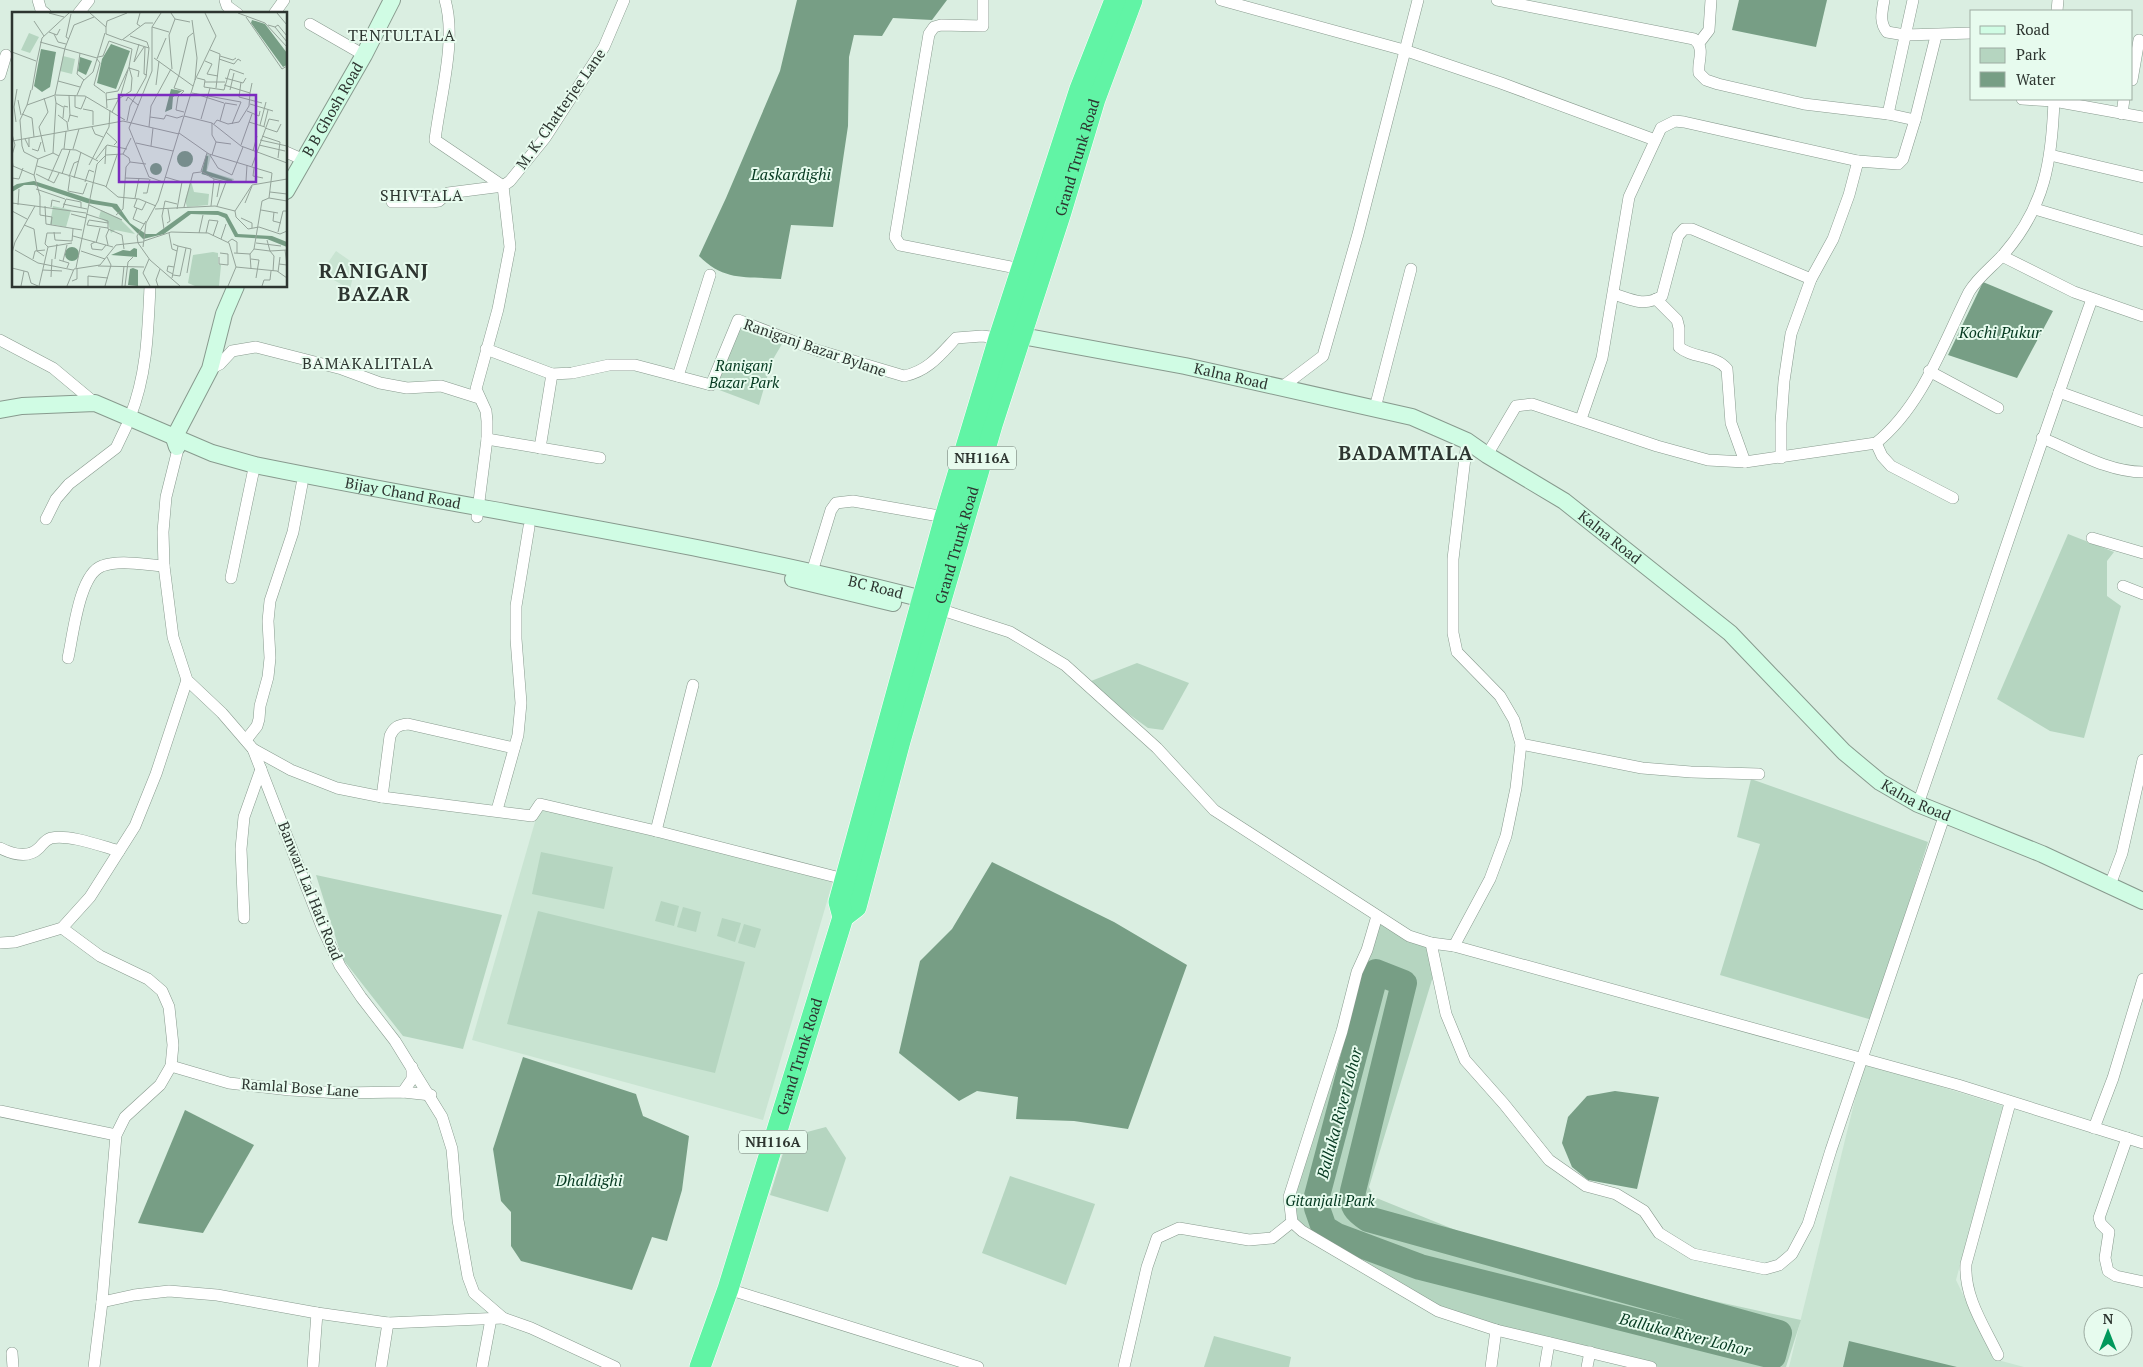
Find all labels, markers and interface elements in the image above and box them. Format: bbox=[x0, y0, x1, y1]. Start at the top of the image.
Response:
legend bbox=[1970, 10, 2133, 100]
inset map bbox=[12, 12, 288, 288]
text: Road bbox=[2016, 19, 2049, 39]
district label: TENTULTALA bbox=[348, 24, 456, 46]
street label: M. K. Chatterjee Lane bbox=[511, 44, 609, 173]
text: Park bbox=[2016, 44, 2046, 64]
street label: B B Ghosh Road bbox=[297, 58, 367, 160]
text: Water bbox=[2016, 69, 2056, 89]
street label: Grand Trunk Road bbox=[1049, 96, 1104, 218]
water label: Laskardighi bbox=[750, 163, 832, 185]
district label: SHIVTALA bbox=[380, 184, 464, 206]
district label: RANIGANJ BAZAR bbox=[319, 257, 429, 307]
street label: Raniganj Bazar Bylane bbox=[741, 313, 889, 381]
water label: Kochi Pukur bbox=[1958, 321, 2042, 343]
district label: BAMAKALITALA bbox=[302, 352, 434, 374]
park label: Raniganj Bazar Park bbox=[708, 355, 780, 392]
street label: Kalna Road bbox=[1192, 357, 1270, 393]
district label: BADAMTALA bbox=[1338, 439, 1474, 466]
road number: NH116A bbox=[948, 446, 1016, 469]
street label: Bijay Chand Road bbox=[344, 472, 463, 513]
street label: Grand Trunk Road bbox=[929, 484, 983, 606]
street label: Kalna Road bbox=[1575, 505, 1646, 568]
street label: BC Road bbox=[846, 570, 906, 603]
street label: Kalna Road bbox=[1878, 774, 1954, 825]
street label: Banwari Lal Hati Road bbox=[274, 818, 348, 963]
street label: Grand Trunk Road bbox=[771, 995, 826, 1117]
water label: Balluka River Lohor bbox=[1311, 1045, 1367, 1182]
street label: Ramlal Bose Lane bbox=[241, 1073, 360, 1101]
road number: NH116A bbox=[739, 1130, 807, 1154]
water label: Dhaldighi bbox=[555, 1169, 623, 1191]
park label: Gitanjali Park bbox=[1285, 1190, 1375, 1210]
water label: Balluka River Lohor bbox=[1616, 1307, 1754, 1361]
north arrow bbox=[2083, 1307, 2133, 1357]
text: N bbox=[2103, 1309, 2114, 1328]

